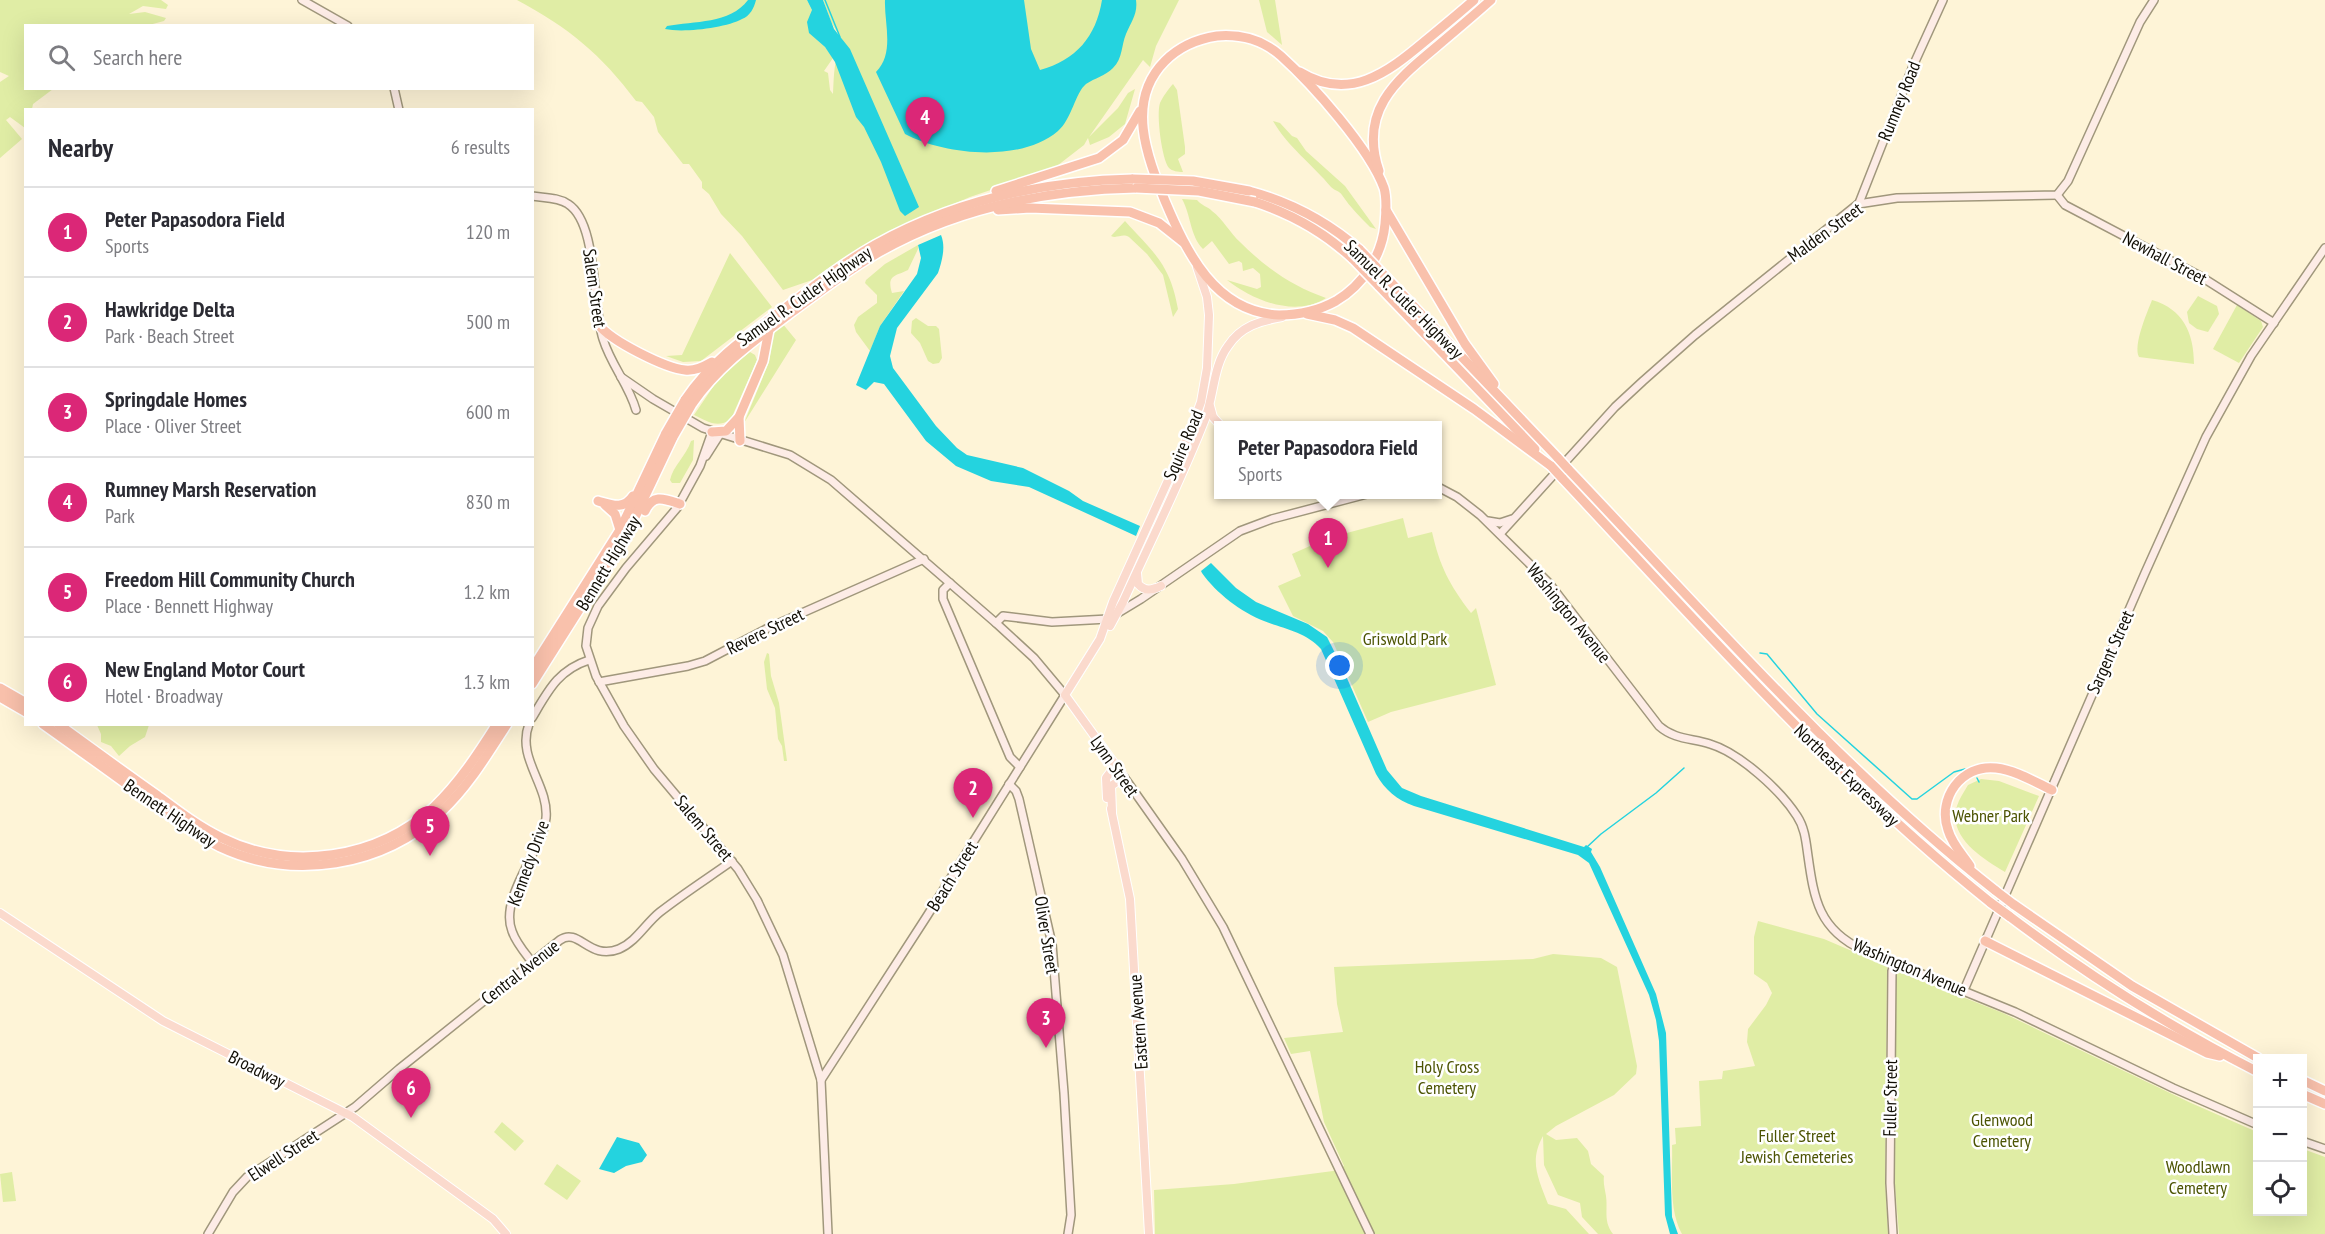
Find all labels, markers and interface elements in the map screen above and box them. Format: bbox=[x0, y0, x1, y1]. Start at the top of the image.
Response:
search box bbox=[24, 24, 534, 90]
icon: search bbox=[45, 41, 78, 74]
text: Search here bbox=[93, 43, 182, 71]
street label: Rumney Road bbox=[1873, 58, 1925, 144]
pin: 4 bbox=[906, 98, 944, 147]
text: Nearby bbox=[48, 131, 113, 164]
text: 6 results bbox=[451, 134, 510, 160]
street label: Malden Street bbox=[1783, 197, 1867, 267]
text: Peter Papasodora Field bbox=[105, 205, 285, 233]
text: 1 bbox=[63, 219, 72, 245]
text: 120 m bbox=[466, 219, 510, 245]
street label: Newhall Street bbox=[2119, 226, 2211, 290]
text: Sports bbox=[105, 233, 149, 259]
street label: Samuel R. Cutler Highway bbox=[1340, 235, 1469, 364]
street label: Samuel R. Cutler Highway bbox=[732, 241, 876, 351]
street label: Salem Street bbox=[578, 247, 612, 329]
text: Hawkridge Delta bbox=[105, 295, 235, 323]
text: 2 bbox=[63, 309, 72, 335]
text: 500 m bbox=[466, 309, 510, 335]
text: Park · Beach Street bbox=[105, 323, 234, 349]
text: Springdale Homes bbox=[105, 385, 247, 413]
text: 3 bbox=[63, 399, 72, 425]
text: 600 m bbox=[466, 399, 510, 425]
street label: Squire Road bbox=[1158, 406, 1208, 484]
text: Place · Oliver Street bbox=[105, 413, 242, 439]
popup bbox=[1214, 421, 1442, 499]
text: Peter Papasodora Field bbox=[1238, 433, 1418, 461]
text: Sports bbox=[1238, 461, 1282, 487]
text: Rumney Marsh Reservation bbox=[105, 475, 316, 503]
text: 4 bbox=[63, 489, 72, 515]
text: 830 m bbox=[466, 489, 510, 515]
text: Park bbox=[105, 503, 135, 529]
street label: Bennett Highway bbox=[571, 511, 645, 615]
pin: 1 bbox=[1308, 518, 1348, 568]
street label: Washington Avenue bbox=[1522, 559, 1616, 667]
text: Freedom Hill Community Church bbox=[105, 565, 355, 593]
text: 5 bbox=[63, 579, 72, 605]
text: 1.2 km bbox=[463, 579, 510, 605]
text: Place · Bennett Highway bbox=[105, 593, 273, 619]
street label: Revere Street bbox=[723, 602, 807, 660]
street label: Sargent Street bbox=[2081, 607, 2139, 697]
park label: Griswold Park bbox=[1363, 627, 1447, 650]
your location bbox=[1325, 651, 1354, 680]
text: New England Motor Court bbox=[105, 655, 305, 683]
text: 6 bbox=[63, 669, 72, 695]
text: 1.3 km bbox=[463, 669, 510, 695]
text: Hotel · Broadway bbox=[105, 683, 223, 709]
street label: Northeast Expressway bbox=[1790, 719, 1905, 831]
street label: Lynn Street bbox=[1086, 731, 1144, 801]
pin: 2 bbox=[954, 768, 992, 818]
street label: Bennett Highway bbox=[119, 774, 221, 852]
street label: Salem Street bbox=[670, 790, 738, 866]
park label: Webner Park bbox=[1952, 804, 2030, 827]
pin: 5 bbox=[410, 806, 450, 856]
street label: Kennedy Drive bbox=[502, 817, 554, 909]
street label: Beach Street bbox=[921, 837, 983, 915]
street label: Oliver Street bbox=[1030, 894, 1064, 976]
street label: Washington Avenue bbox=[1850, 933, 1970, 1001]
street label: Central Avenue bbox=[476, 934, 564, 1010]
street label: Eastern Avenue bbox=[1123, 974, 1153, 1070]
pin: 3 bbox=[1026, 998, 1066, 1048]
street label: Broadway bbox=[225, 1045, 289, 1093]
map controls bbox=[2253, 1054, 2307, 1216]
button: + bbox=[2253, 1054, 2307, 1108]
park label: Holy Cross Cemetery bbox=[1415, 1055, 1479, 1099]
street label: Fuller Street bbox=[1878, 1059, 1902, 1137]
pin: 6 bbox=[392, 1068, 430, 1118]
park label: Glenwood Cemetery bbox=[1971, 1108, 2033, 1152]
button: − bbox=[2253, 1108, 2307, 1162]
street label: Elwell Street bbox=[243, 1124, 323, 1186]
park label: Fuller Street Jewish Cemeteries bbox=[1740, 1124, 1853, 1168]
park label: Woodlawn Cemetery bbox=[2166, 1155, 2230, 1199]
button: locate bbox=[2253, 1162, 2307, 1216]

